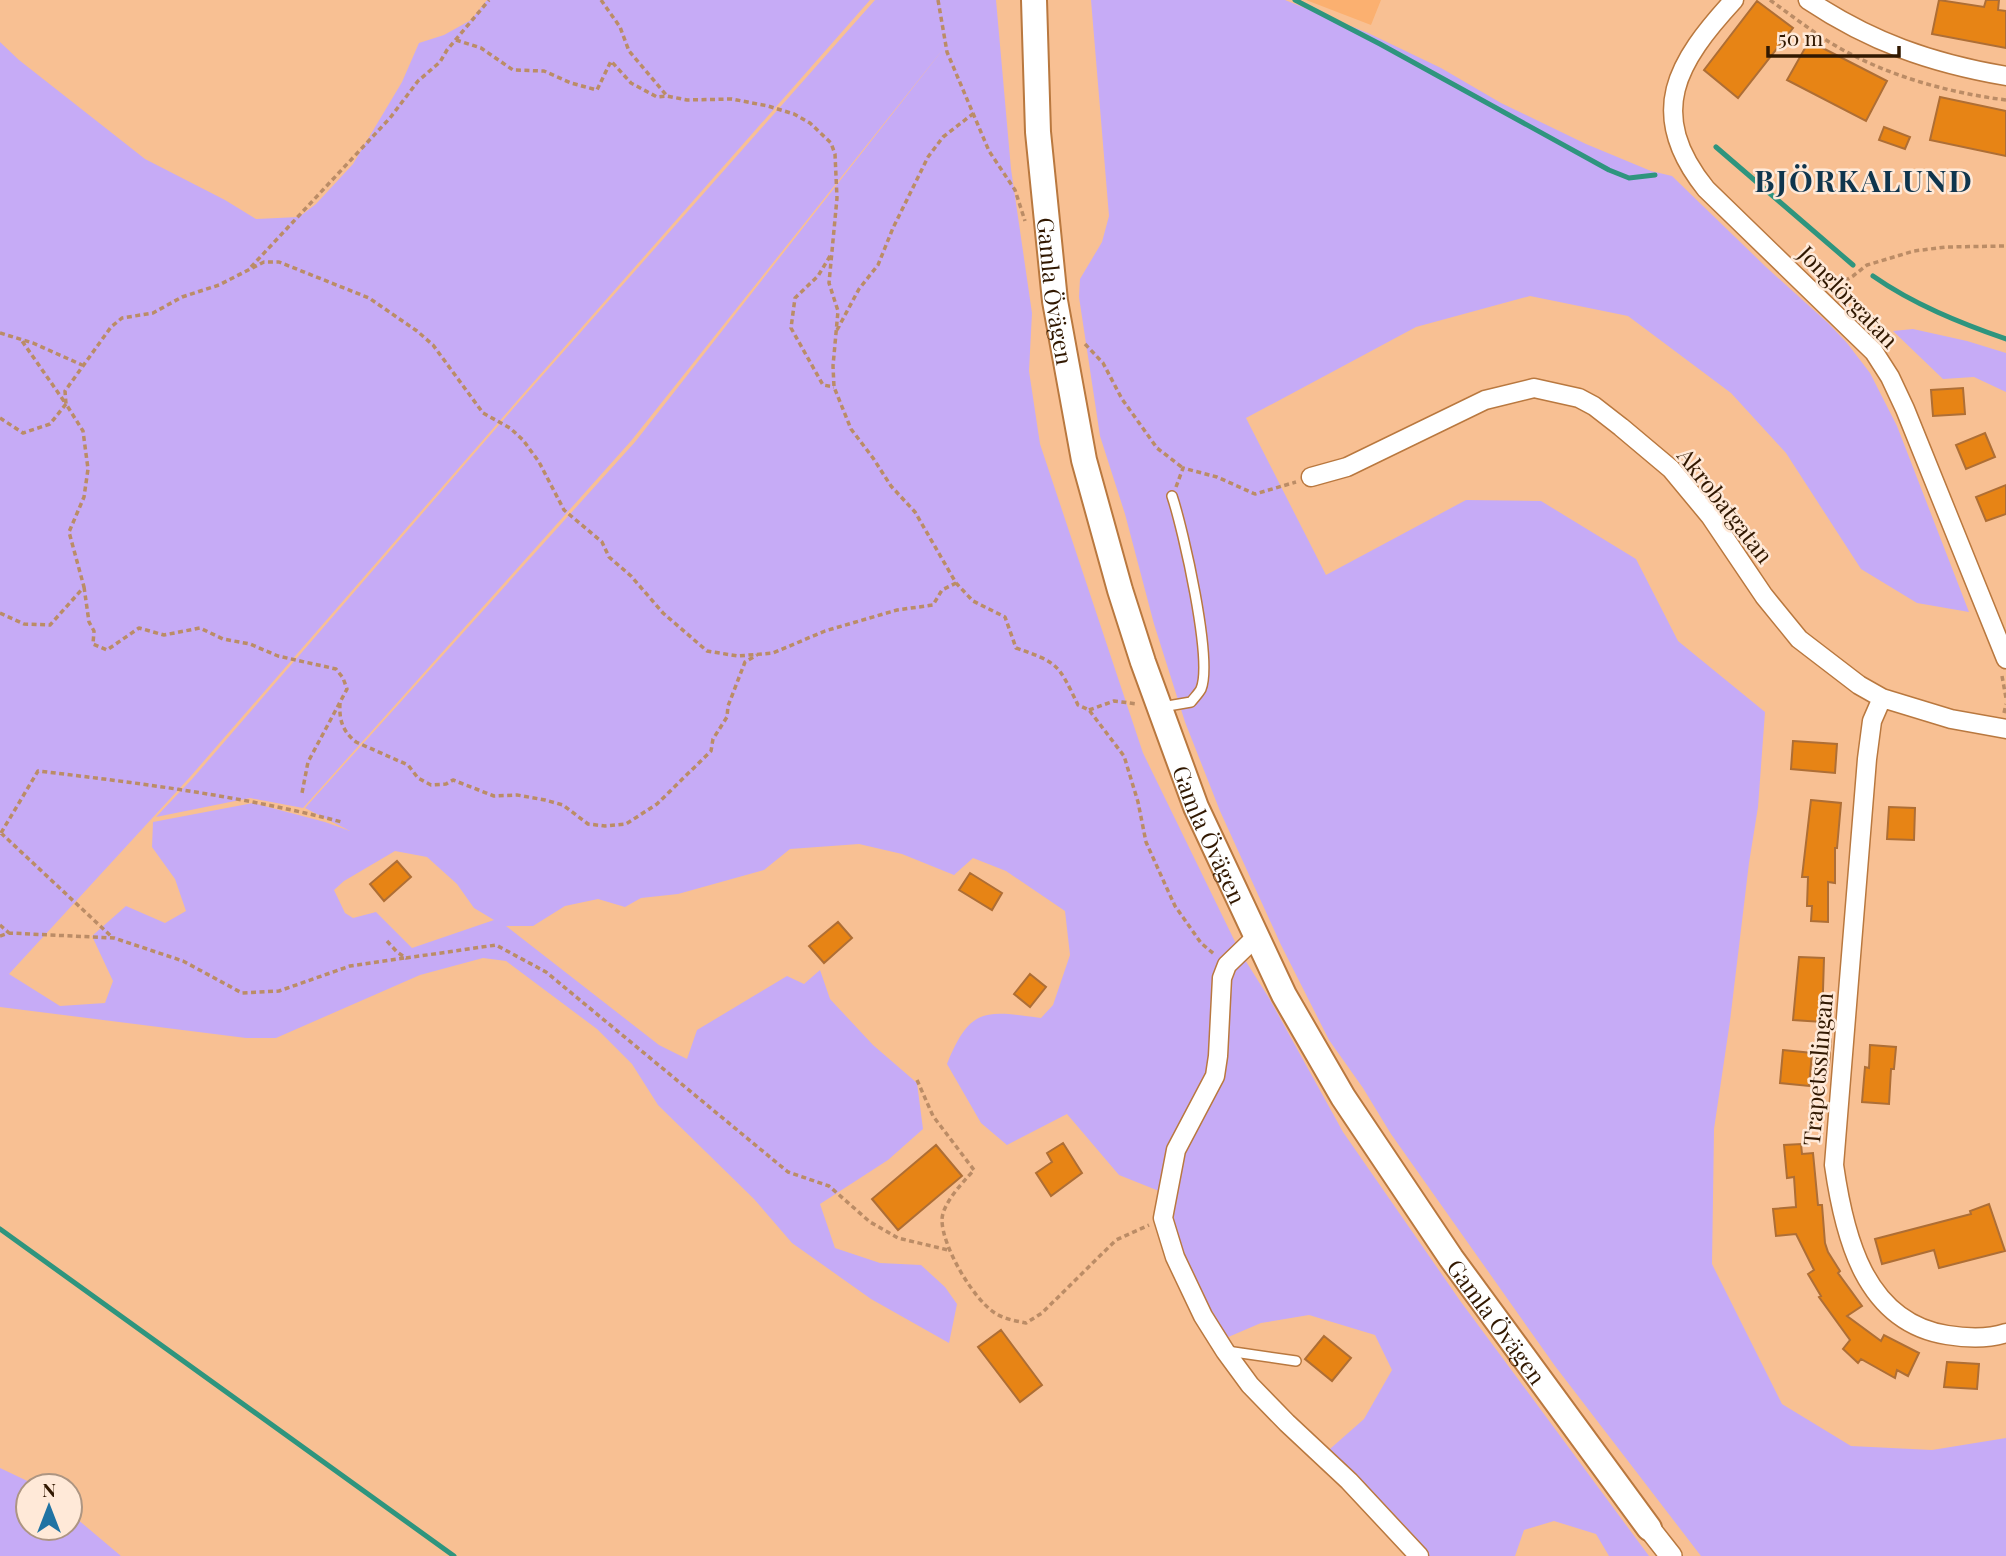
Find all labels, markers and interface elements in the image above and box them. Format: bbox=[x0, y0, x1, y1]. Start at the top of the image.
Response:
scale bar bbox=[1768, 14, 1899, 58]
text: 50 m bbox=[1778, 23, 1824, 51]
district label: BJÖRKALUND bbox=[1754, 160, 1974, 200]
street label: Gamla Övägen bbox=[1031, 216, 1082, 367]
street label: Jonglörgatan bbox=[1792, 237, 1906, 354]
street label: Akrobatgatan bbox=[1671, 440, 1781, 569]
street label: Gamla Övägen bbox=[1166, 761, 1255, 909]
street label: Trapetsslingan bbox=[1795, 991, 1839, 1147]
street label: Gamla Övägen bbox=[1441, 1252, 1554, 1390]
north arrow bbox=[14, 1472, 84, 1542]
text: N bbox=[42, 1476, 56, 1502]

